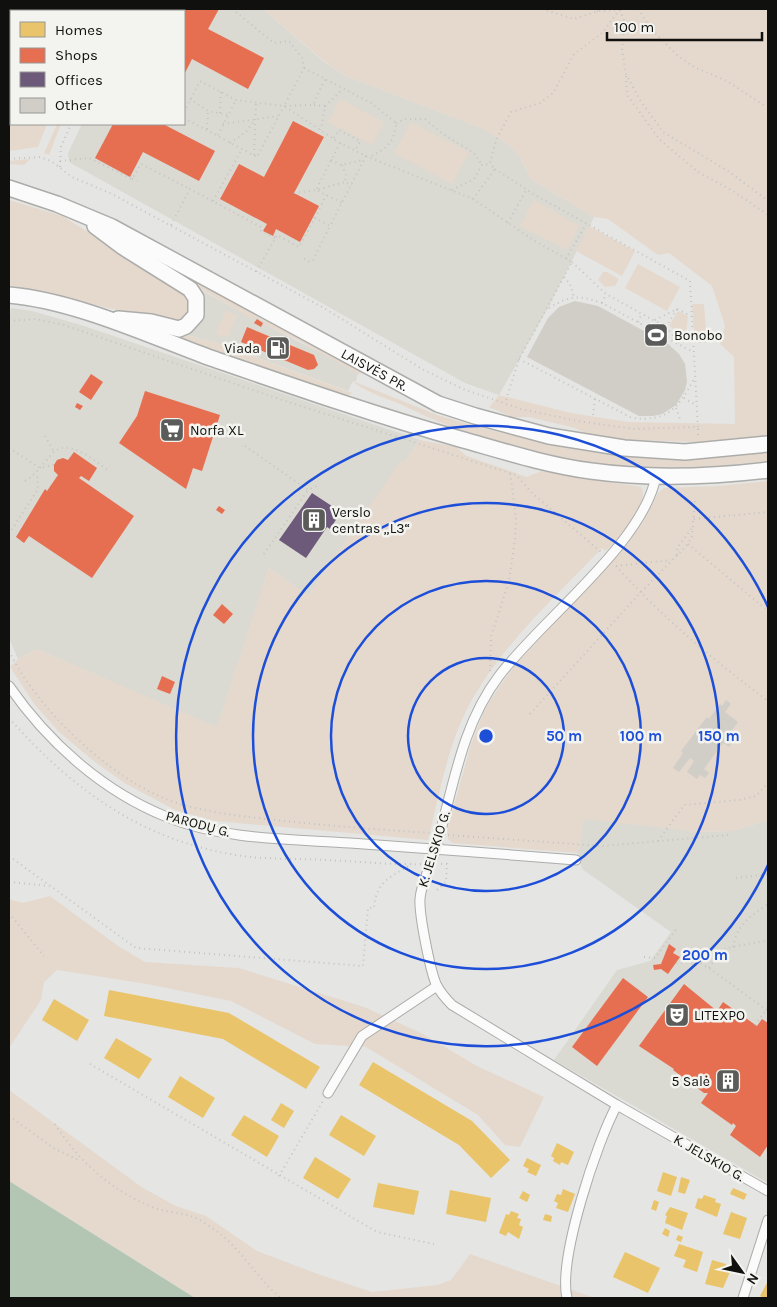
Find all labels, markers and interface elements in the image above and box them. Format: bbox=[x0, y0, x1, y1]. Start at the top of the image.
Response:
legend bbox=[10, 10, 185, 125]
scale bar bbox=[607, 10, 762, 42]
text: 100 m bbox=[614, 18, 654, 36]
text: Homes bbox=[55, 21, 103, 39]
text: Shops bbox=[55, 46, 98, 64]
text: Offices bbox=[55, 71, 103, 89]
text: Other bbox=[55, 96, 93, 114]
sports icon: Bonobo bbox=[643, 322, 669, 348]
place label: Bonobo bbox=[674, 327, 722, 344]
fuel station icon: Viada bbox=[265, 335, 291, 361]
place label: Viada bbox=[224, 340, 260, 357]
street label: LAISVĖS PR. bbox=[338, 345, 411, 395]
supermarket icon: Norfa XL bbox=[159, 417, 185, 443]
place label: Norfa XL bbox=[190, 422, 244, 439]
place label: Verslo centras „L3“ bbox=[332, 504, 410, 537]
building icon: Verslo centras „L3“ bbox=[301, 507, 327, 533]
centre of rings bbox=[477, 727, 495, 745]
text: 50 m bbox=[546, 727, 582, 745]
text: 100 m bbox=[620, 727, 662, 745]
text: 150 m bbox=[698, 727, 740, 745]
street label: PARODŲ G. bbox=[164, 807, 233, 841]
street label: K. JELSKIO G. bbox=[414, 808, 454, 889]
text: 200 m bbox=[682, 946, 728, 964]
theatre icon: LITEXPO bbox=[664, 1002, 690, 1028]
place label: LITEXPO bbox=[694, 1007, 745, 1024]
building icon: 5 Salė bbox=[715, 1068, 741, 1094]
place label: 5 Salė bbox=[671, 1073, 710, 1090]
street label: K. JELSKIO G. bbox=[670, 1131, 748, 1185]
north arrow bbox=[717, 1247, 767, 1297]
text: N bbox=[743, 1270, 762, 1288]

